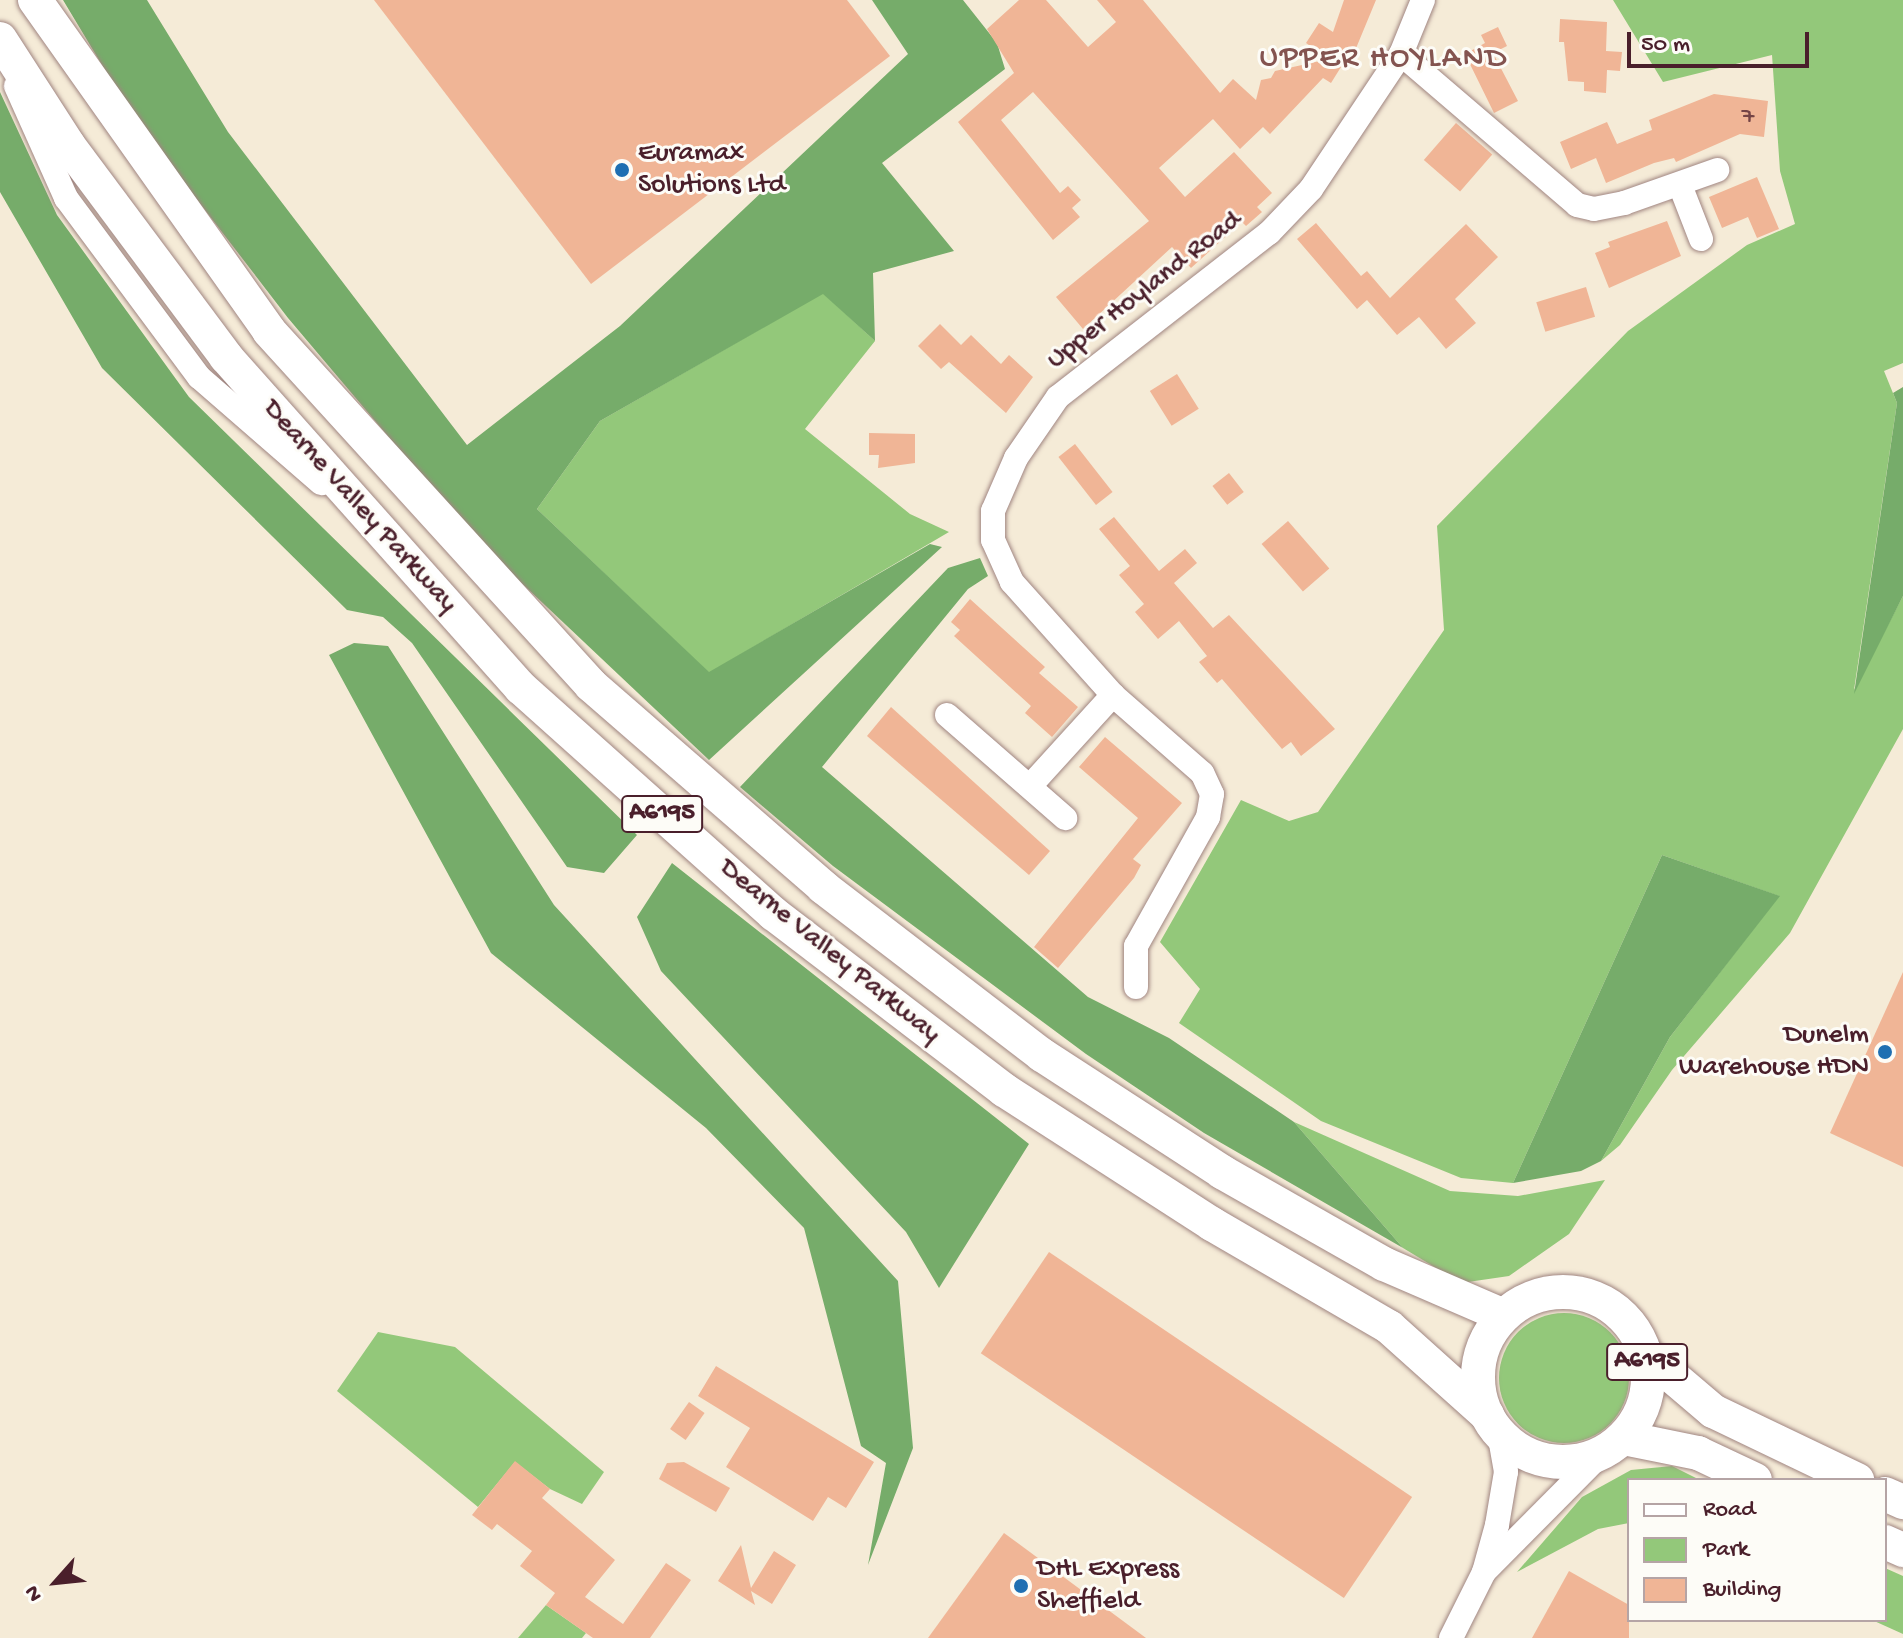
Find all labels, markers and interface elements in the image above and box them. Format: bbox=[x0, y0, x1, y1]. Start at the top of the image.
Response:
scale bar bbox=[1631, 16, 1813, 66]
text: 50 m bbox=[1641, 31, 1690, 60]
district label: UPPER HOYLAND bbox=[1260, 40, 1508, 78]
house number: 7 bbox=[1742, 104, 1754, 132]
place label: Euramax Solutions Ltd bbox=[638, 137, 785, 203]
marker: Euramax Solutions Ltd bbox=[613, 161, 631, 179]
street label: Upper Hoyland Road bbox=[1041, 204, 1249, 378]
street label: Dearne Valley Parkway bbox=[254, 393, 464, 621]
road number: A6195 bbox=[620, 792, 704, 836]
street label: Dearne Valley Parkway bbox=[711, 852, 947, 1052]
place label: Dunelm Warehouse HDN bbox=[1679, 1019, 1869, 1085]
marker: Dunelm Warehouse HDN bbox=[1876, 1043, 1894, 1061]
road number: A6195 bbox=[1605, 1340, 1689, 1384]
legend bbox=[1627, 1478, 1887, 1622]
text: Road bbox=[1703, 1496, 1755, 1525]
text: Park bbox=[1703, 1536, 1749, 1565]
north arrow bbox=[16, 1542, 96, 1622]
place label: DHL Express Sheffield bbox=[1037, 1553, 1179, 1619]
text: Building bbox=[1703, 1576, 1781, 1605]
marker: DHL Express Sheffield bbox=[1012, 1577, 1030, 1595]
text: N bbox=[20, 1581, 49, 1605]

